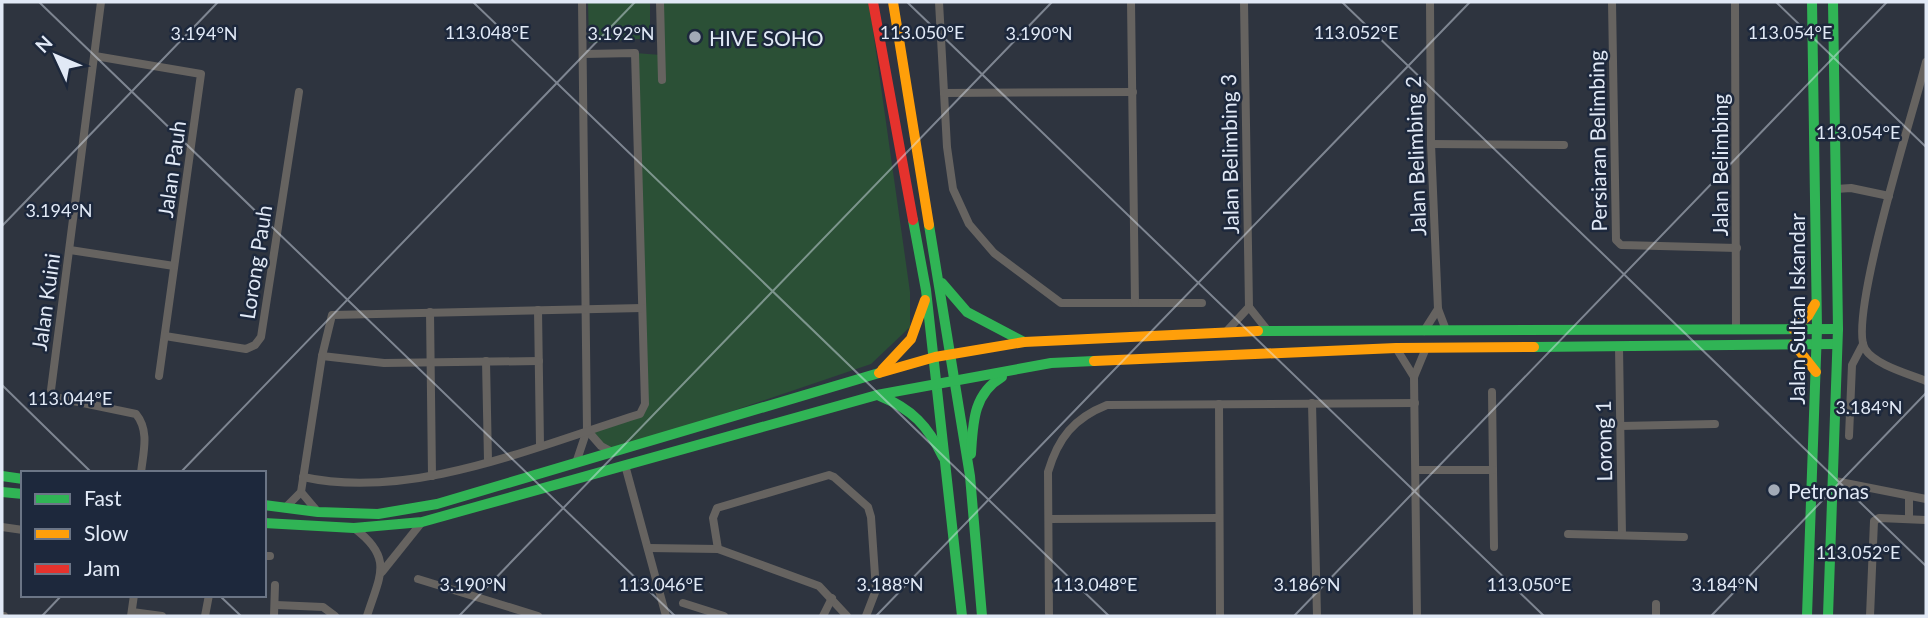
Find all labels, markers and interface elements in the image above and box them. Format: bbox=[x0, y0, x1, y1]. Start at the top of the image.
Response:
north arrow bbox=[21, 21, 91, 91]
text: 113.048°E bbox=[445, 21, 529, 43]
text: 113.050°E bbox=[880, 21, 964, 43]
text: 113.052°E bbox=[1314, 21, 1398, 43]
text: 113.054°E bbox=[1748, 21, 1832, 43]
text: 3.194°N bbox=[170, 22, 238, 44]
text: 3.192°N bbox=[587, 22, 655, 44]
text: 3.190°N bbox=[1005, 22, 1073, 44]
place label: HIVE SOHO bbox=[709, 25, 824, 50]
marker: HIVE SOHO bbox=[687, 29, 703, 45]
text: N bbox=[30, 31, 57, 57]
street label: Persiaran Belimbing bbox=[1583, 50, 1611, 232]
street label: Jalan Belimbing 3 bbox=[1215, 74, 1243, 234]
street label: Jalan Belimbing 2 bbox=[1400, 76, 1430, 236]
street label: Jalan Belimbing bbox=[1707, 94, 1732, 236]
street label: Jalan Pauh bbox=[152, 119, 190, 219]
text: 113.054°E bbox=[1816, 121, 1900, 143]
text: 3.194°N bbox=[25, 199, 93, 221]
street label: Lorong Pauh bbox=[234, 203, 276, 321]
street label: Jalan Sultan Iskandar bbox=[1784, 213, 1809, 405]
street label: Jalan Kuini bbox=[26, 252, 64, 352]
text: 113.044°E bbox=[28, 387, 112, 409]
text: 3.184°N bbox=[1835, 396, 1903, 418]
street label: Lorong 1 bbox=[1590, 400, 1616, 482]
legend bbox=[21, 471, 266, 597]
place label: Petronas bbox=[1788, 478, 1869, 503]
marker: Petronas bbox=[1766, 482, 1782, 498]
text: Fast bbox=[84, 485, 122, 510]
text: Slow bbox=[84, 520, 129, 545]
text: 113.052°E bbox=[1816, 541, 1900, 563]
text: Jam bbox=[84, 555, 120, 580]
text: 3.190°N bbox=[439, 573, 507, 595]
text: 113.046°E bbox=[619, 573, 703, 595]
text: 3.188°N bbox=[856, 573, 924, 595]
text: 113.048°E bbox=[1053, 573, 1137, 595]
text: 3.186°N bbox=[1273, 573, 1341, 595]
text: 113.050°E bbox=[1487, 573, 1571, 595]
text: 3.184°N bbox=[1691, 573, 1759, 595]

